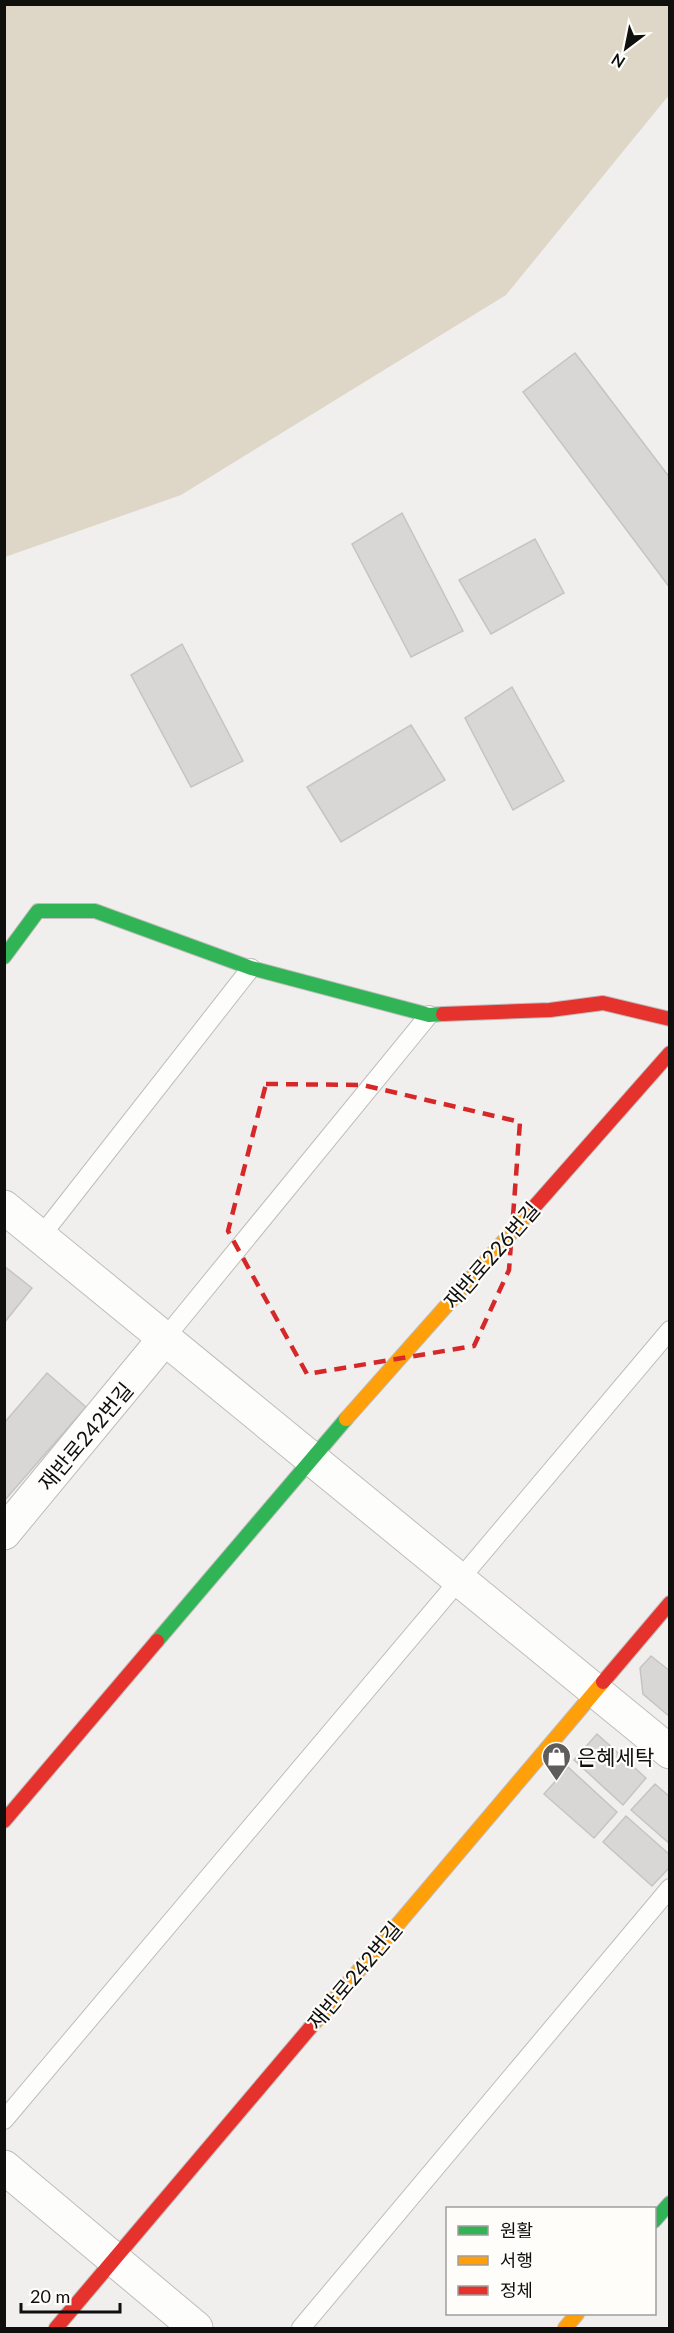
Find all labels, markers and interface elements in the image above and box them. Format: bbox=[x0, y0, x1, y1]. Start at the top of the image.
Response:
north arrow bbox=[596, 18, 656, 78]
text: N bbox=[608, 50, 628, 72]
street label: 재반로226번길 bbox=[438, 1197, 544, 1313]
street label: 재반로242번길 bbox=[33, 1377, 137, 1495]
shop icon: 은혜세탁 bbox=[540, 1740, 572, 1782]
place label: 은혜세탁 bbox=[577, 1744, 654, 1769]
street label: 재반로242번길 bbox=[302, 1916, 406, 2034]
legend bbox=[446, 2207, 656, 2315]
text: 원활 bbox=[500, 2219, 533, 2241]
text: 서행 bbox=[500, 2249, 533, 2271]
scale bar bbox=[21, 2276, 120, 2314]
text: 정체 bbox=[500, 2279, 533, 2301]
text: 20 m bbox=[30, 2285, 70, 2307]

